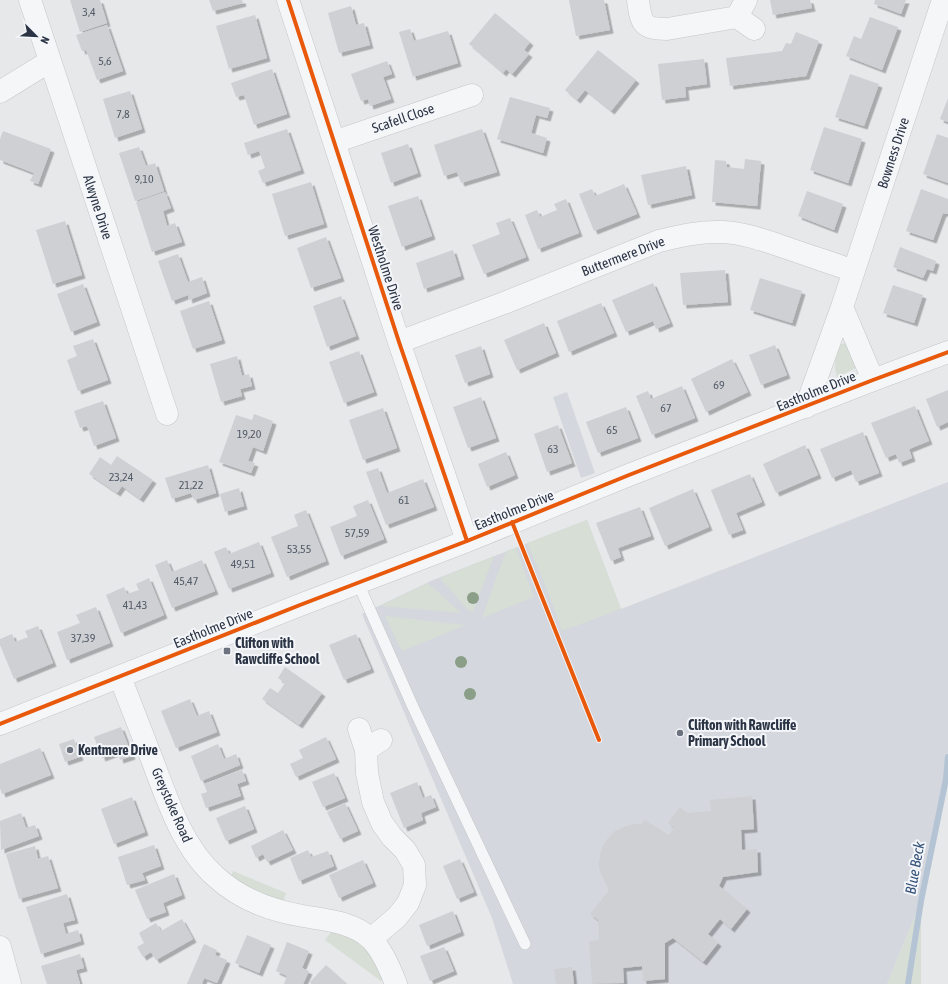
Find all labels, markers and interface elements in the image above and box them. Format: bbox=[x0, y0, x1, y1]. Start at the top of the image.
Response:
house number: 3,4 bbox=[82, 5, 96, 19]
north arrow bbox=[16, 16, 56, 56]
text: N bbox=[38, 35, 52, 45]
house number: 5,6 bbox=[98, 54, 112, 68]
street label: Scafell Close bbox=[370, 100, 436, 136]
house number: 7,8 bbox=[116, 107, 130, 121]
street label: Bowness Drive bbox=[874, 116, 912, 190]
house number: 9,10 bbox=[134, 172, 154, 186]
street label: Alwyne Drive bbox=[80, 173, 116, 241]
street label: Westholme Drive bbox=[365, 224, 407, 312]
street label: Buttermere Drive bbox=[579, 233, 667, 279]
street label: Eastholme Drive bbox=[774, 368, 858, 414]
house number: 69 bbox=[713, 378, 725, 392]
house number: 67 bbox=[660, 401, 672, 415]
house number: 65 bbox=[606, 423, 618, 437]
house number: 19,20 bbox=[237, 427, 262, 441]
house number: 63 bbox=[547, 442, 559, 456]
house number: 23,24 bbox=[109, 470, 134, 484]
house number: 21,22 bbox=[179, 478, 203, 492]
street label: Eastholme Drive bbox=[472, 487, 556, 533]
house number: 61 bbox=[398, 493, 410, 507]
house number: 57,59 bbox=[345, 526, 370, 540]
house number: 53,55 bbox=[287, 542, 311, 556]
house number: 49,51 bbox=[231, 557, 256, 571]
house number: 45,47 bbox=[174, 574, 199, 588]
house number: 41,43 bbox=[123, 598, 147, 612]
street label: Eastholme Drive bbox=[171, 605, 255, 651]
house number: 37,39 bbox=[71, 631, 96, 645]
place label: Clifton with Rawcliffe School bbox=[235, 635, 320, 667]
marker: Clifton with Rawcliffe School bbox=[222, 646, 232, 656]
place label: Clifton with Rawcliffe Primary School bbox=[688, 717, 796, 749]
marker: Clifton with Rawcliffe Primary School bbox=[675, 728, 685, 738]
place label: Kentmere Drive bbox=[78, 742, 158, 758]
marker: Kentmere Drive bbox=[65, 745, 75, 755]
street label: Greystoke Road bbox=[148, 765, 196, 845]
water label: Blue Beck bbox=[902, 840, 928, 895]

